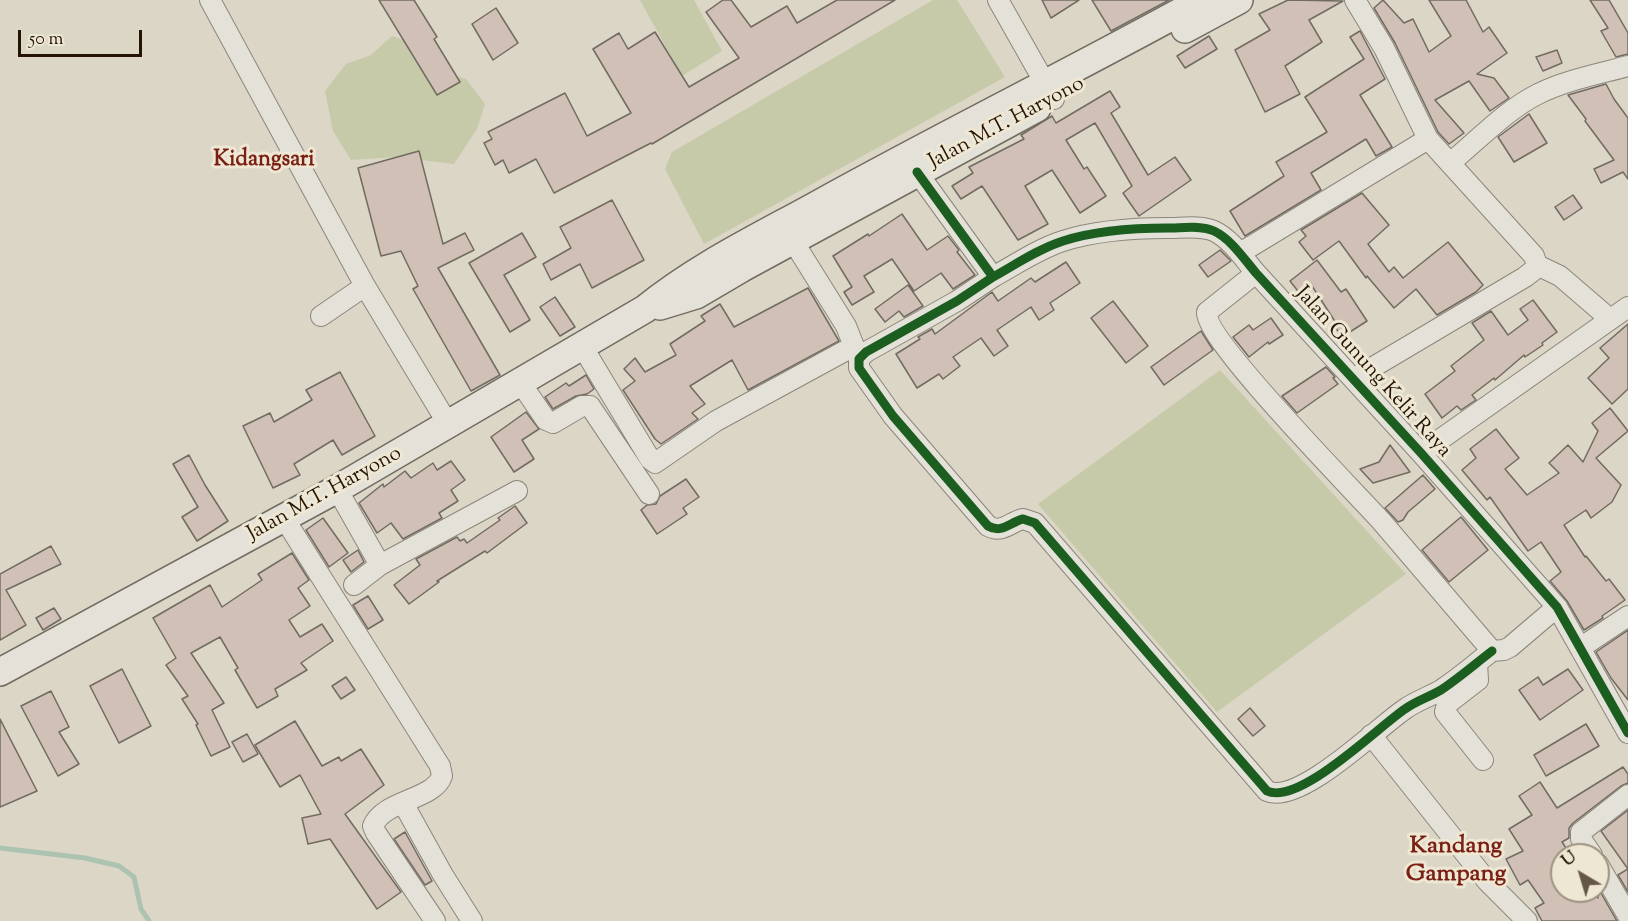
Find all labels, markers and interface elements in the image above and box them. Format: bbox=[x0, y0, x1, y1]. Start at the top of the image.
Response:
scale bar bbox=[21, 18, 146, 56]
text: 50 m bbox=[29, 27, 63, 53]
street label: Jalan M.T. Haryono bbox=[925, 72, 1089, 176]
district label: Kidangsari bbox=[213, 148, 315, 174]
street label: Jalan Gunung Kelir Raya bbox=[1289, 282, 1455, 464]
street label: Jalan M.T. Haryono bbox=[243, 442, 407, 548]
district label: Kandang Gampang bbox=[1406, 834, 1506, 890]
north arrow bbox=[1550, 843, 1610, 903]
text: U bbox=[1558, 847, 1582, 873]

